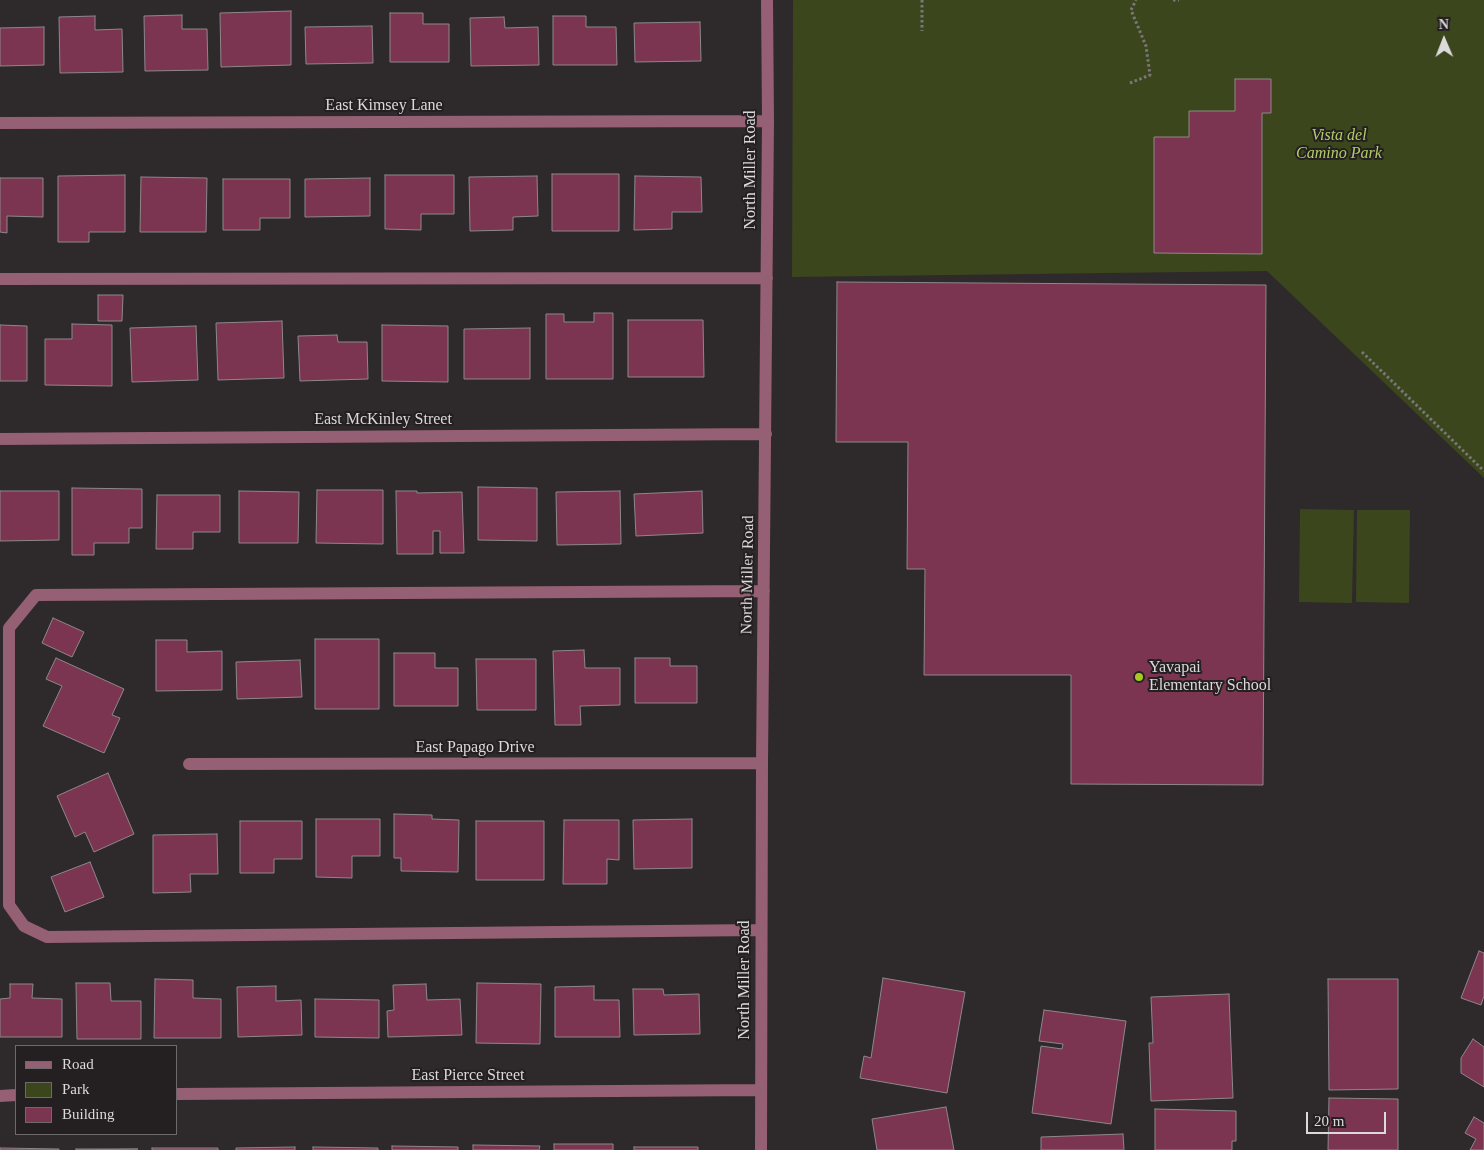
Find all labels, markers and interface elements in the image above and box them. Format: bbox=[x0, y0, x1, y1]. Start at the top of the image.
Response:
north arrow bbox=[1419, 15, 1469, 65]
text: N bbox=[1439, 17, 1449, 32]
street label: East Kimsey Lane bbox=[325, 96, 443, 116]
street label: North Miller Road bbox=[741, 110, 761, 230]
park label: Vista del Camino Park bbox=[1296, 126, 1382, 164]
street label: East McKinley Street bbox=[314, 410, 452, 430]
street label: North Miller Road bbox=[737, 515, 759, 635]
place label: Yavapai Elementary School bbox=[1149, 658, 1271, 696]
marker: Yavapai Elementary School bbox=[1133, 671, 1145, 683]
street label: East Papago Drive bbox=[415, 738, 535, 758]
street label: North Miller Road bbox=[735, 920, 755, 1040]
legend bbox=[15, 1045, 178, 1135]
text: Road bbox=[62, 1056, 94, 1072]
street label: East Pierce Street bbox=[412, 1066, 524, 1086]
text: Park bbox=[62, 1081, 90, 1097]
scale bar bbox=[1309, 1102, 1389, 1134]
text: Building bbox=[62, 1106, 115, 1122]
text: 20 m bbox=[1314, 1113, 1344, 1129]

